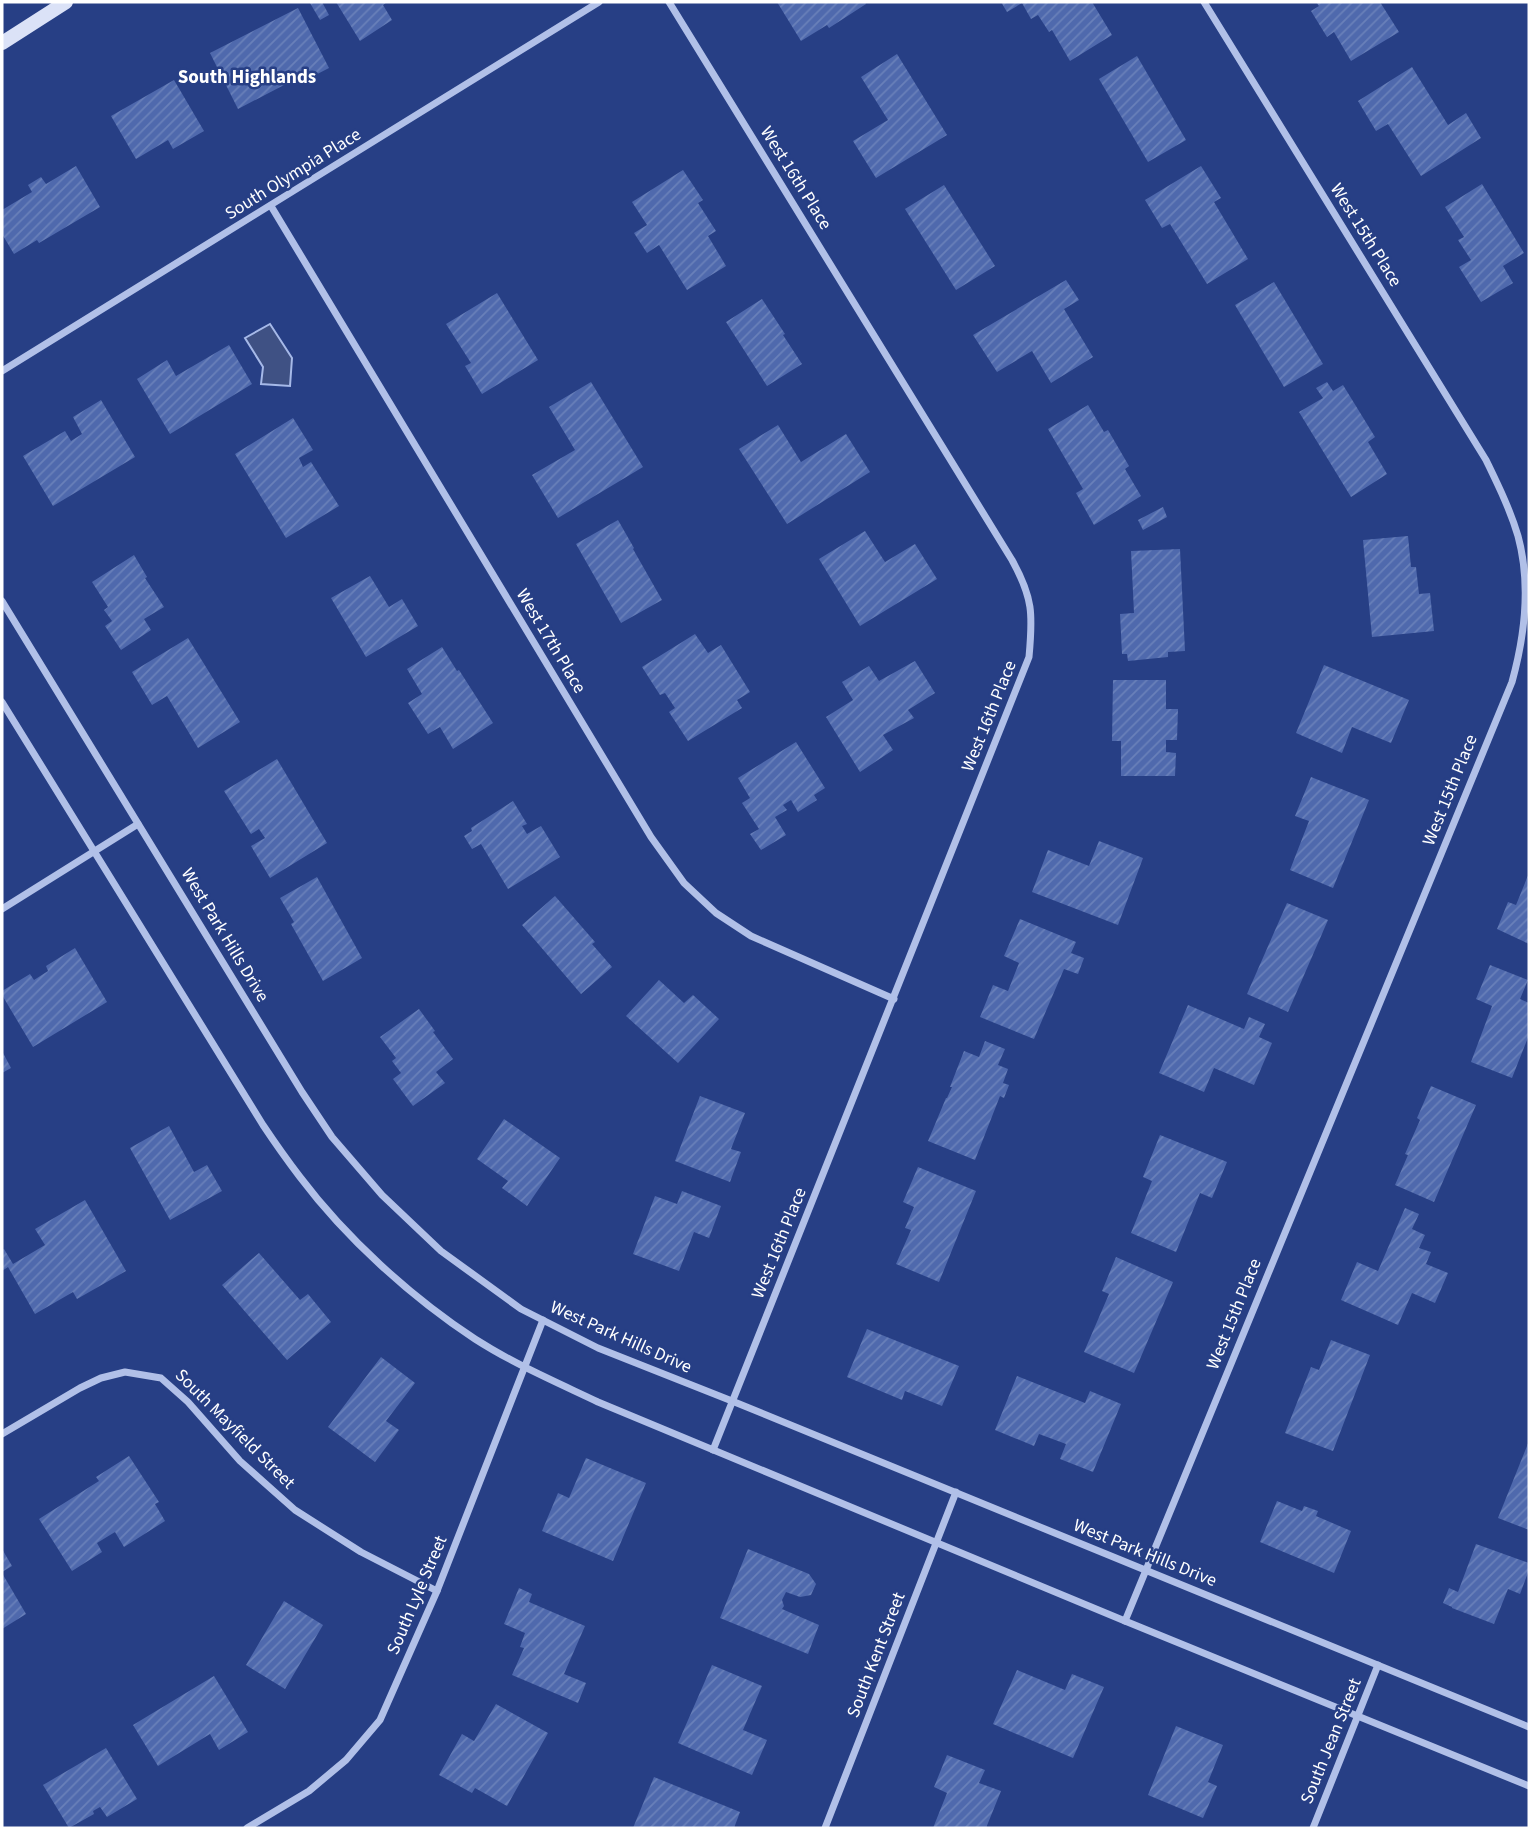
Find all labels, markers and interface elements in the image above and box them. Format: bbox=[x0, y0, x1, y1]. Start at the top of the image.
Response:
district label: South Highlands bbox=[178, 64, 316, 91]
street label: West 16th Place bbox=[754, 121, 838, 235]
street label: South Olympia Place bbox=[220, 122, 366, 226]
street label: West 15th Place bbox=[1324, 178, 1408, 292]
street label: West 17th Place bbox=[510, 584, 592, 698]
street label: West 16th Place bbox=[955, 657, 1023, 775]
street label: West 15th Place bbox=[1416, 731, 1484, 849]
street label: West Park Hills Drive bbox=[175, 863, 275, 1007]
street label: West 16th Place bbox=[745, 1184, 813, 1302]
street label: West 15th Place bbox=[1200, 1255, 1268, 1373]
street label: West Park Hills Drive bbox=[546, 1295, 696, 1380]
street label: South Mayfield Street bbox=[169, 1363, 301, 1495]
street label: West Park Hills Drive bbox=[1070, 1513, 1221, 1593]
street label: South Lyle Street bbox=[381, 1531, 453, 1659]
street label: South Kent Street bbox=[841, 1589, 911, 1721]
street label: South Jean Street bbox=[1294, 1674, 1368, 1808]

